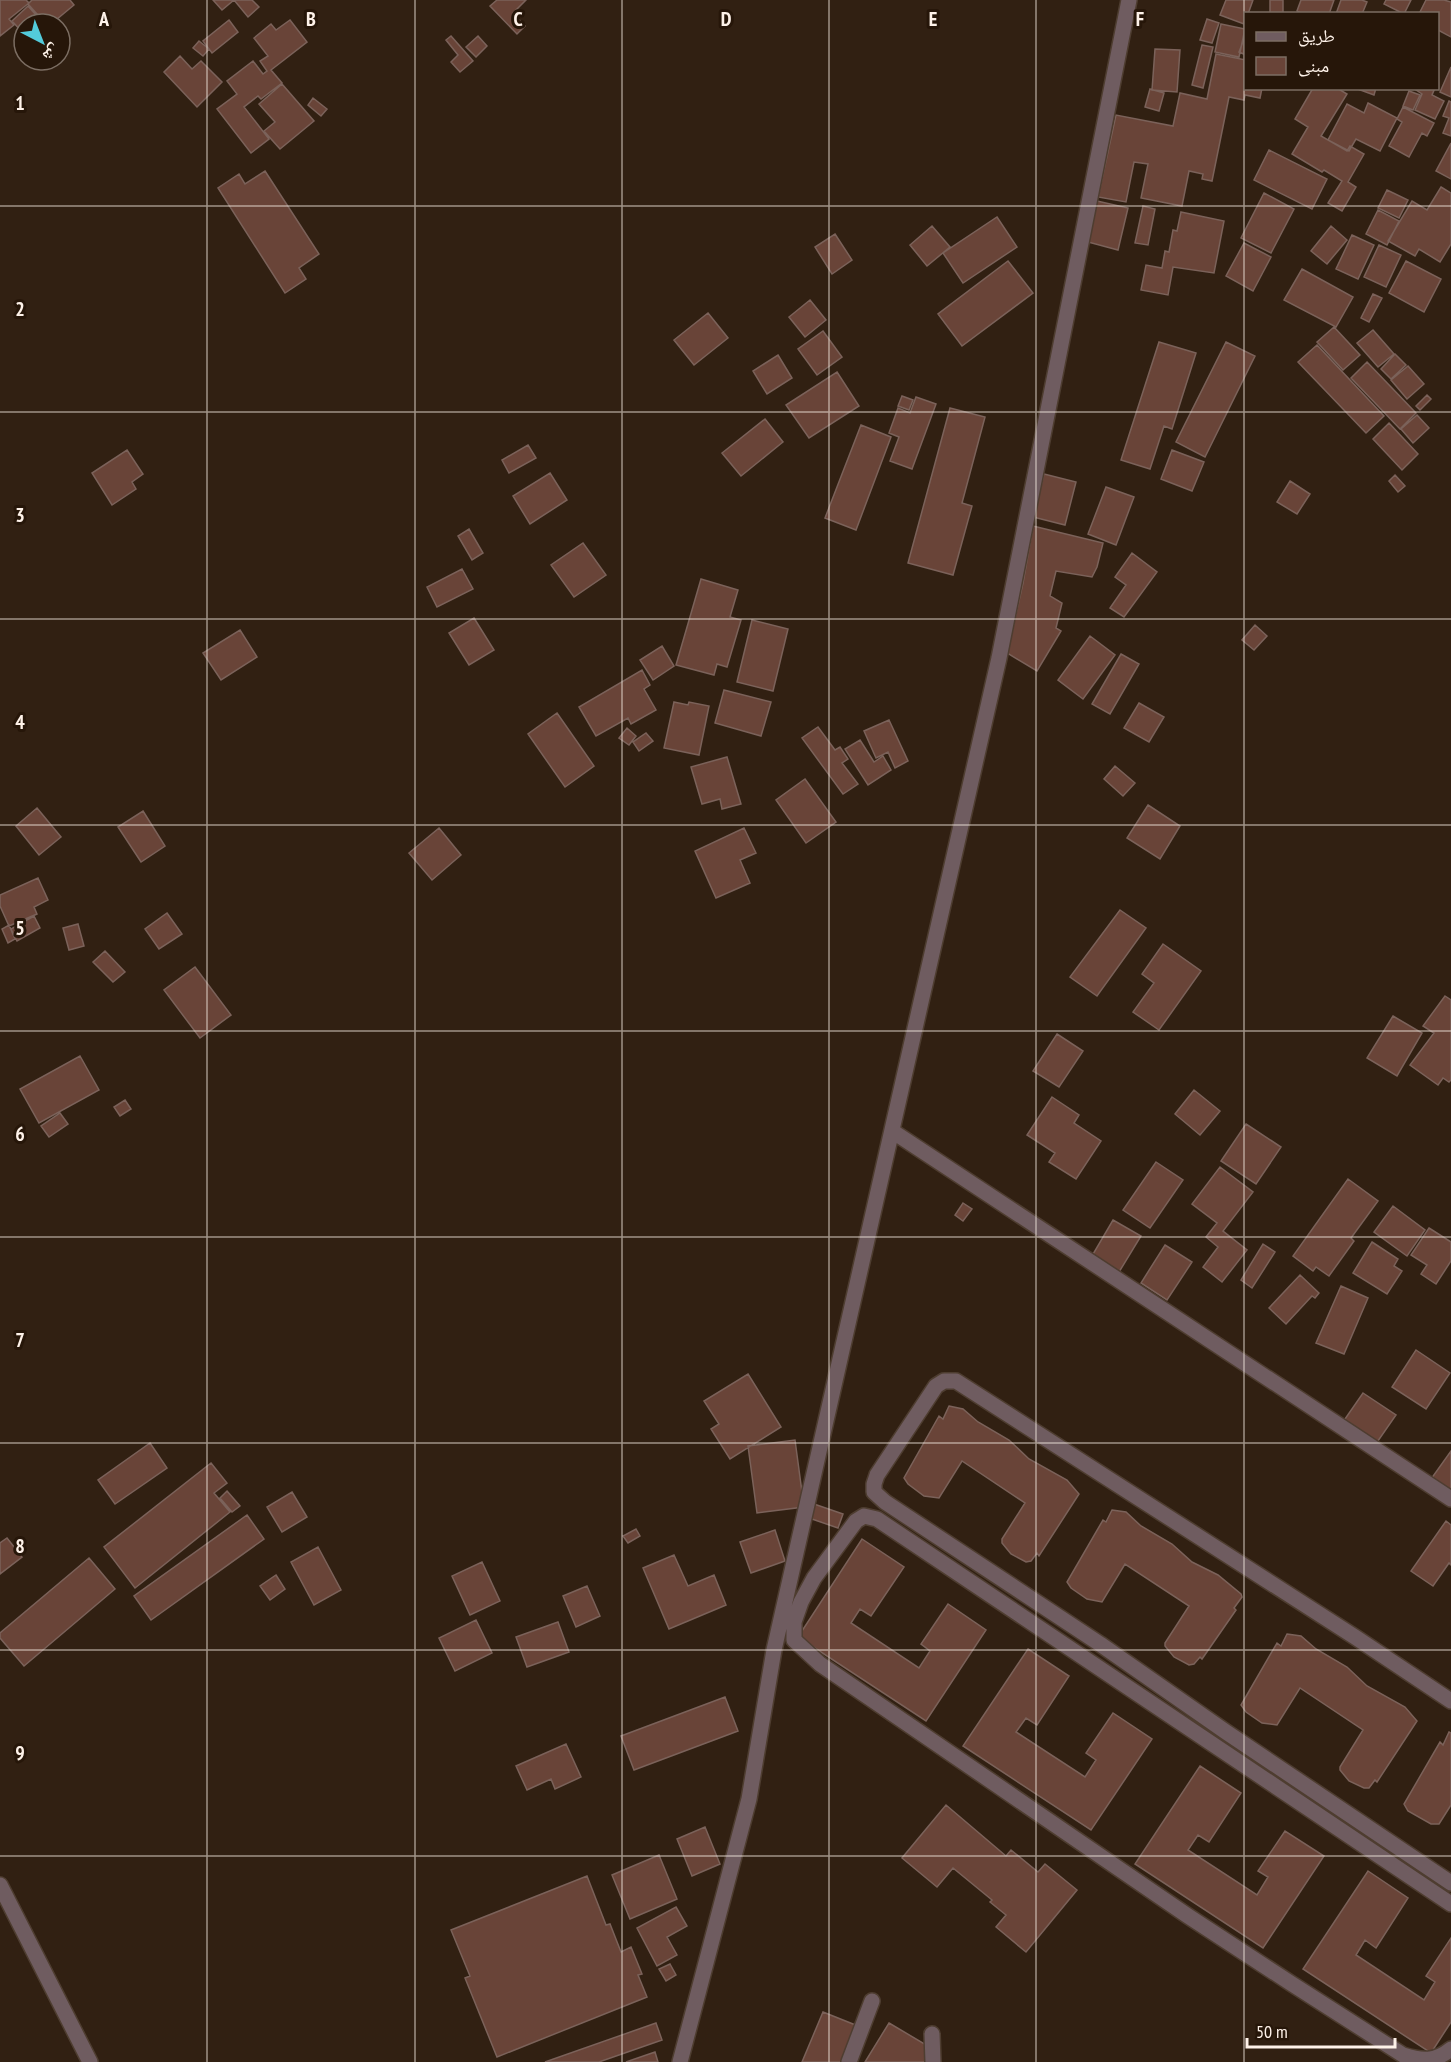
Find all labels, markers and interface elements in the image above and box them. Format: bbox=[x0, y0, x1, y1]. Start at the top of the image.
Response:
text: A bbox=[98, 6, 110, 32]
text: B bbox=[306, 6, 316, 32]
text: C bbox=[513, 6, 523, 32]
text: D bbox=[721, 6, 732, 32]
text: E bbox=[929, 6, 937, 32]
text: F bbox=[1136, 6, 1144, 32]
north arrow bbox=[12, 12, 72, 72]
legend bbox=[1244, 12, 1439, 90]
text: طريق bbox=[1298, 24, 1335, 47]
text: ش bbox=[39, 40, 65, 66]
text: مبنى bbox=[1298, 54, 1329, 77]
text: 1 bbox=[15, 90, 25, 116]
text: 2 bbox=[15, 296, 25, 322]
text: 3 bbox=[15, 502, 25, 528]
text: 4 bbox=[15, 709, 25, 735]
text: 5 bbox=[15, 915, 25, 941]
text: 6 bbox=[15, 1121, 25, 1147]
text: 7 bbox=[15, 1327, 25, 1353]
text: 8 bbox=[15, 1533, 25, 1559]
text: 9 bbox=[15, 1740, 25, 1766]
scale bar bbox=[1247, 2011, 1396, 2049]
text: 50 m bbox=[1256, 2020, 1288, 2043]

